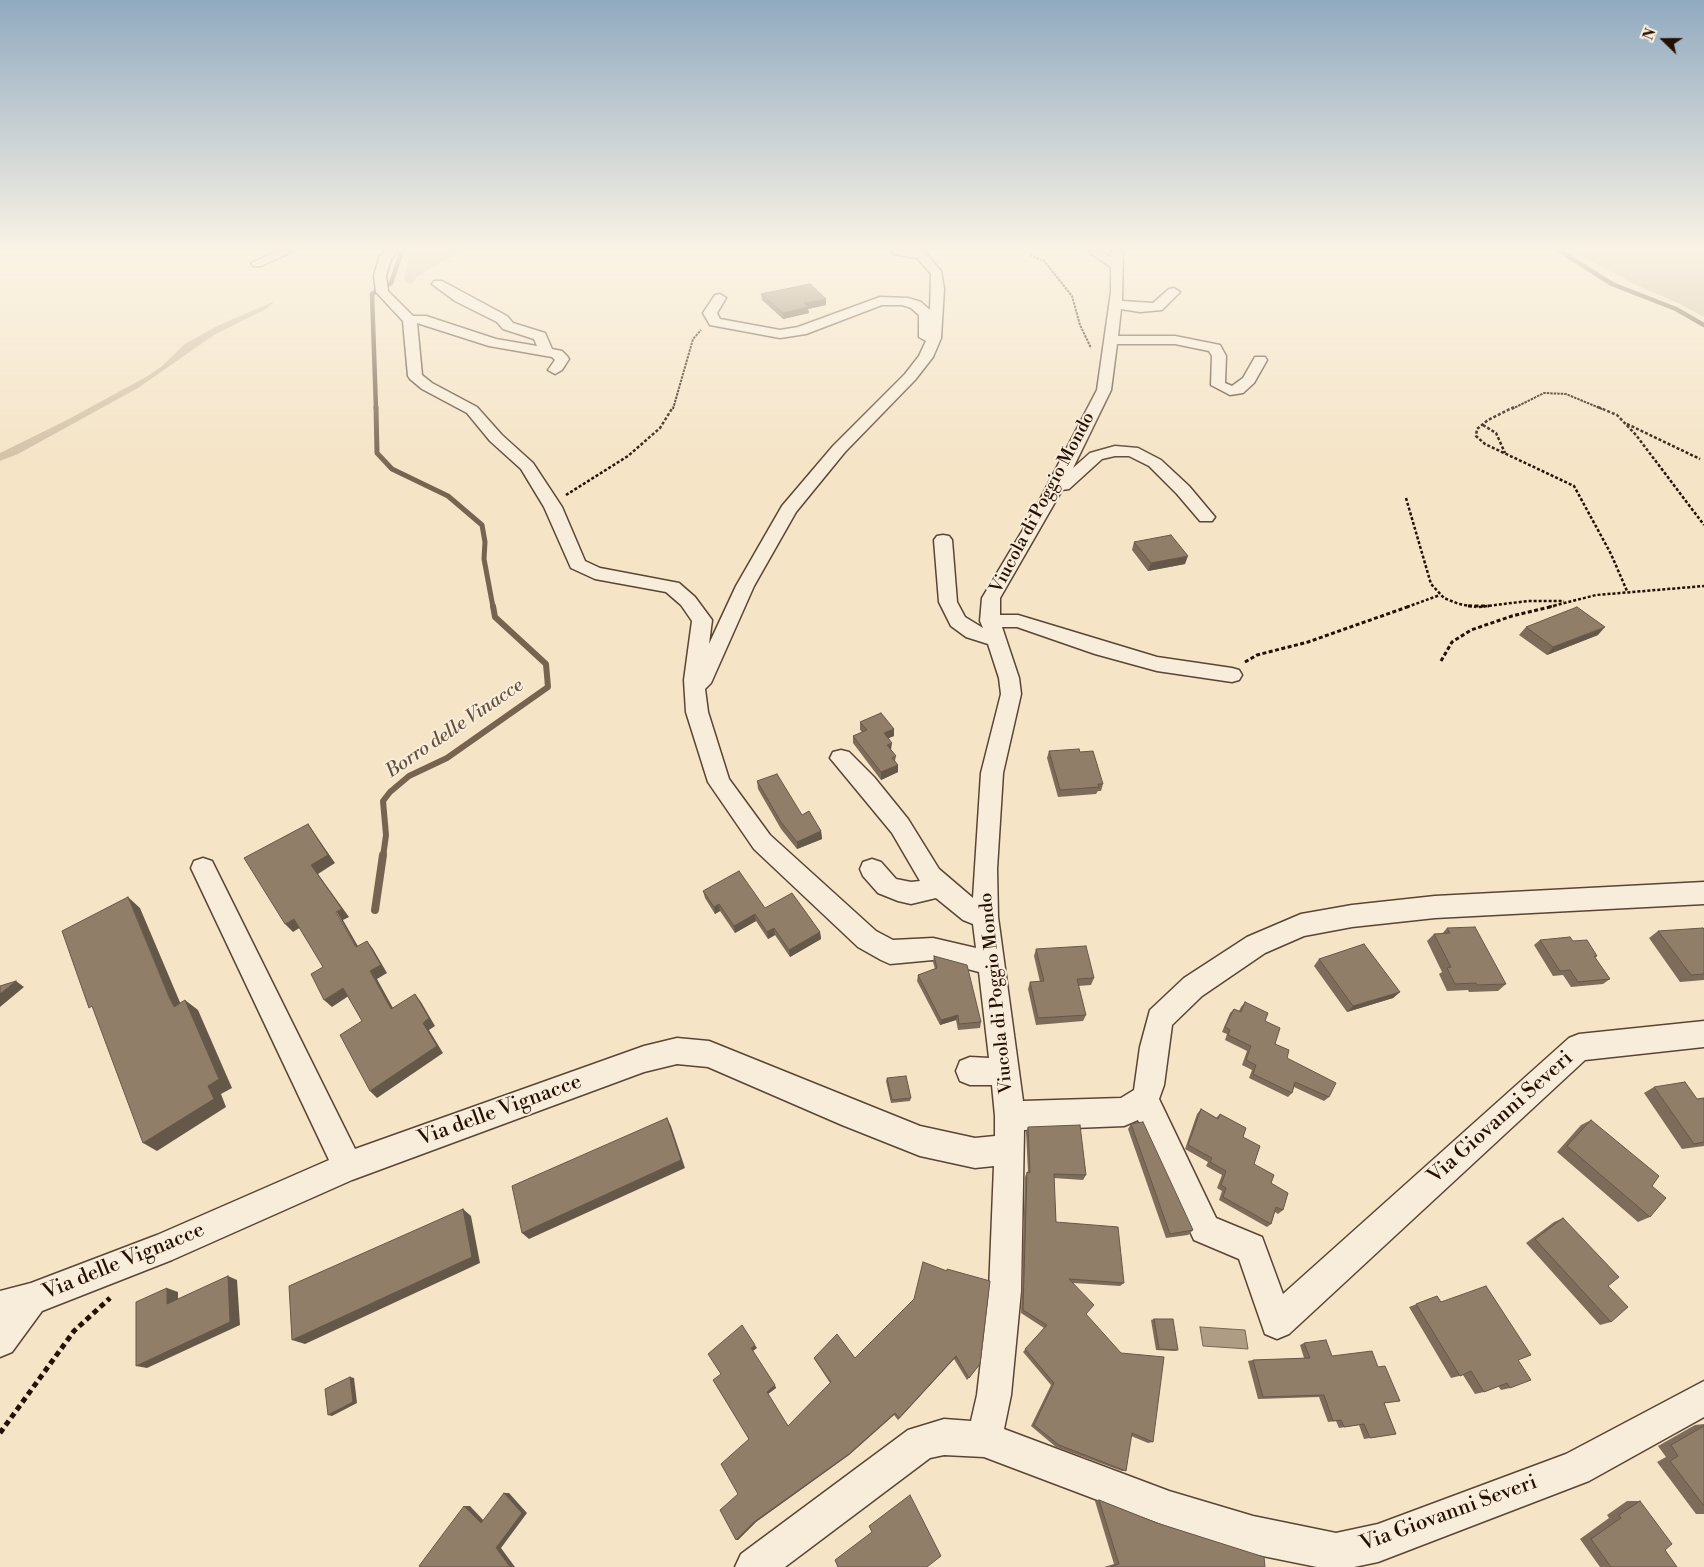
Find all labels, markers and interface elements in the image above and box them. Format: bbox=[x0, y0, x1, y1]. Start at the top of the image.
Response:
north arrow bbox=[1639, 15, 1689, 65]
text: N bbox=[1640, 26, 1661, 43]
street label: Viucola di Poggio Mondo bbox=[986, 409, 1100, 597]
water label: Borro delle Vinacce bbox=[382, 675, 528, 783]
street label: Viucola di Poggio Mondo bbox=[976, 891, 1018, 1095]
street label: Via Giovanni Severi bbox=[1423, 1046, 1579, 1190]
street label: Via delle Vignacce bbox=[415, 1070, 585, 1152]
street label: Via delle Vignacce bbox=[39, 1218, 209, 1306]
street label: Via Giovanni Severi bbox=[1357, 1470, 1541, 1558]

